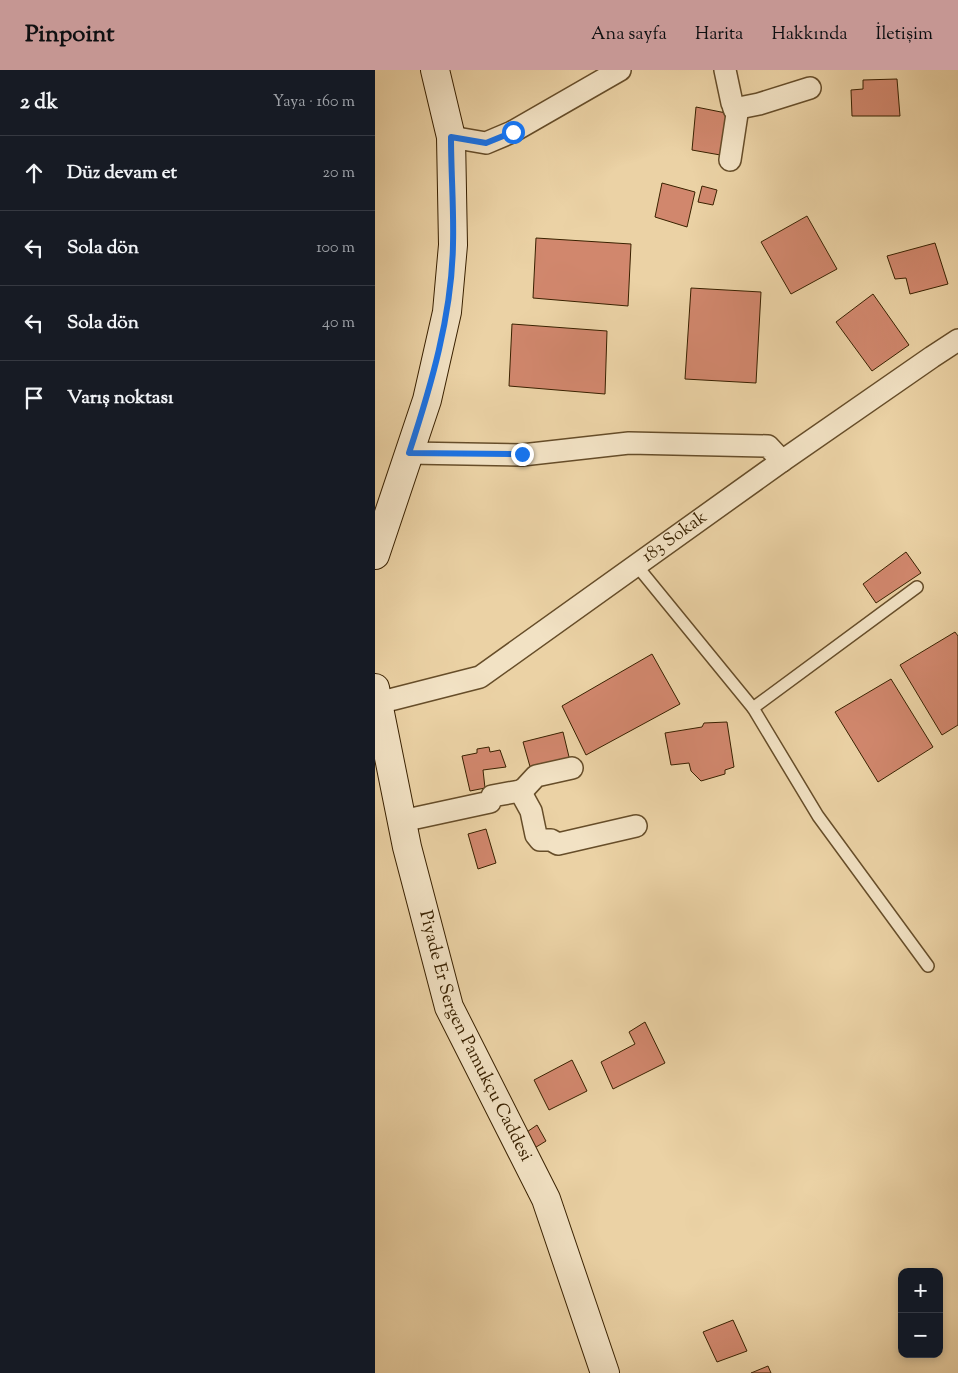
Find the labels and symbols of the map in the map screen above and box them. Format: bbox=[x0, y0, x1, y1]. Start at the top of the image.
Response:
route start bbox=[502, 121, 525, 144]
route end bbox=[511, 443, 534, 466]
street label: 183 Sokak bbox=[637, 505, 713, 570]
street label: Piyade Er Sergen Pamukçu Caddesi bbox=[411, 908, 538, 1166]

